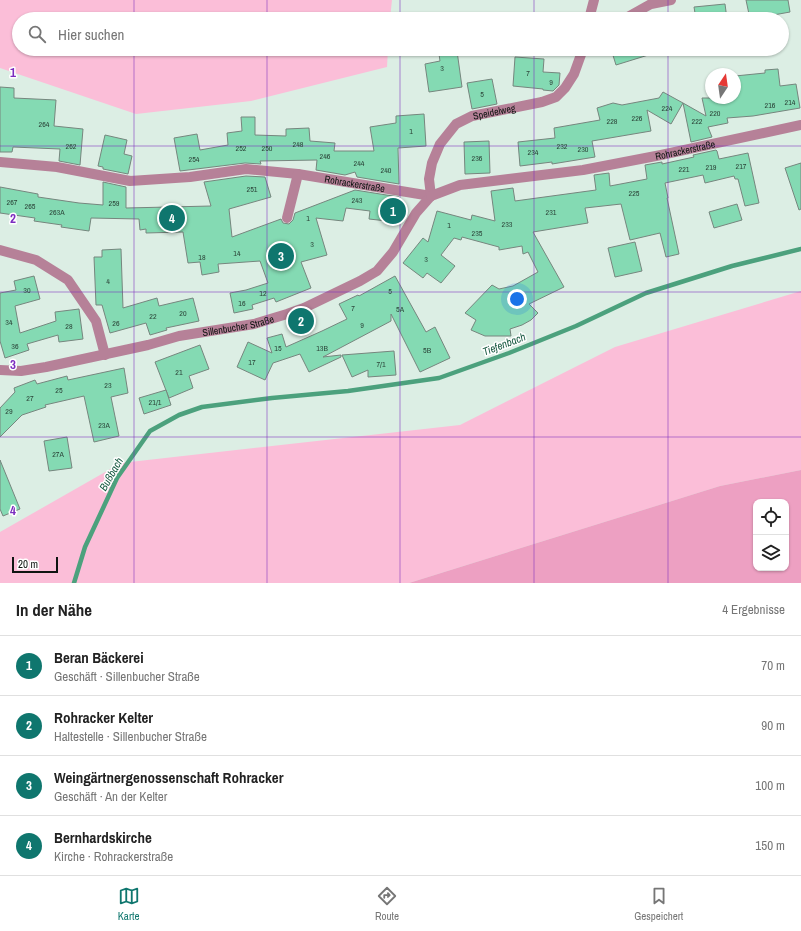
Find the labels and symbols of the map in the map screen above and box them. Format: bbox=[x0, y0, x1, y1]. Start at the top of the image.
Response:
house number: 3 bbox=[440, 63, 444, 73]
text: 1 bbox=[10, 64, 16, 81]
house number: 7 bbox=[526, 68, 530, 78]
north arrow bbox=[705, 68, 741, 104]
house number: 9 bbox=[549, 77, 553, 87]
house number: 5 bbox=[480, 89, 484, 99]
house number: 214 bbox=[785, 97, 796, 107]
house number: 216 bbox=[765, 100, 776, 110]
street label: Speidelweg bbox=[472, 101, 517, 122]
house number: 224 bbox=[662, 103, 673, 113]
house number: 220 bbox=[710, 108, 721, 118]
house number: 226 bbox=[632, 113, 643, 123]
house number: 228 bbox=[607, 116, 618, 126]
house number: 222 bbox=[692, 116, 703, 126]
house number: 264 bbox=[39, 119, 50, 129]
house number: 1 bbox=[409, 126, 413, 136]
street label: Rohrackerstraße bbox=[654, 137, 717, 163]
house number: 248 bbox=[293, 139, 304, 149]
house number: 262 bbox=[66, 141, 77, 151]
house number: 232 bbox=[557, 141, 568, 151]
house number: 252 bbox=[236, 143, 247, 153]
house number: 250 bbox=[262, 143, 273, 153]
house number: 230 bbox=[578, 144, 589, 154]
house number: 234 bbox=[528, 147, 539, 157]
house number: 246 bbox=[320, 151, 331, 161]
house number: 236 bbox=[472, 153, 483, 163]
house number: 254 bbox=[189, 154, 200, 164]
house number: 244 bbox=[354, 158, 365, 168]
house number: 217 bbox=[736, 161, 747, 171]
house number: 219 bbox=[706, 162, 717, 172]
house number: 221 bbox=[679, 164, 690, 174]
house number: 240 bbox=[381, 165, 392, 175]
street label: Rohrackerstraße bbox=[324, 172, 386, 195]
house number: 251 bbox=[247, 184, 258, 194]
house number: 225 bbox=[629, 188, 640, 198]
house number: 243 bbox=[352, 195, 363, 205]
pin: 1 bbox=[380, 196, 406, 226]
house number: 267 bbox=[7, 197, 18, 207]
house number: 259 bbox=[109, 198, 120, 208]
house number: 265 bbox=[25, 201, 36, 211]
pin: 4 bbox=[159, 203, 185, 233]
house number: 263A bbox=[49, 207, 65, 217]
house number: 231 bbox=[546, 207, 557, 217]
text: 2 bbox=[10, 210, 16, 227]
house number: 1 bbox=[306, 213, 310, 223]
house number: 233 bbox=[502, 219, 513, 229]
house number: 1 bbox=[447, 220, 451, 230]
house number: 235 bbox=[472, 228, 483, 238]
house number: 3 bbox=[310, 239, 314, 249]
pin: 3 bbox=[268, 241, 294, 271]
house number: 14 bbox=[233, 248, 241, 258]
house number: 18 bbox=[198, 252, 206, 262]
house number: 3 bbox=[424, 254, 428, 264]
house number: 4 bbox=[106, 276, 110, 286]
house number: 30 bbox=[23, 285, 31, 295]
house number: 5 bbox=[388, 286, 392, 296]
house number: 12 bbox=[259, 288, 267, 298]
your location bbox=[507, 289, 527, 309]
house number: 16 bbox=[238, 298, 246, 308]
house number: 7 bbox=[351, 303, 355, 313]
house number: 5A bbox=[396, 304, 405, 314]
pin: 2 bbox=[288, 306, 314, 336]
house number: 20 bbox=[179, 308, 187, 318]
house number: 22 bbox=[149, 311, 157, 321]
street label: Sillenbucher Straße bbox=[201, 312, 276, 339]
house number: 34 bbox=[5, 317, 13, 327]
house number: 26 bbox=[112, 318, 120, 328]
house number: 9 bbox=[360, 320, 364, 330]
house number: 28 bbox=[65, 321, 73, 331]
water label: Tiefenbach bbox=[481, 329, 527, 359]
house number: 36 bbox=[11, 341, 19, 351]
house number: 15 bbox=[274, 343, 282, 353]
house number: 13B bbox=[316, 343, 328, 353]
house number: 5B bbox=[423, 345, 432, 355]
text: 3 bbox=[10, 356, 16, 373]
house number: 17 bbox=[248, 357, 256, 367]
house number: 7/1 bbox=[376, 359, 386, 369]
house number: 21 bbox=[175, 367, 183, 377]
house number: 23 bbox=[104, 380, 112, 390]
house number: 25 bbox=[55, 385, 63, 395]
house number: 27 bbox=[26, 393, 34, 403]
house number: 21/1 bbox=[149, 397, 162, 407]
house number: 29 bbox=[5, 406, 13, 416]
house number: 23A bbox=[98, 420, 110, 430]
house number: 27A bbox=[52, 449, 64, 459]
water label: Bußbach bbox=[96, 455, 126, 493]
text: 4 bbox=[10, 502, 16, 519]
scale bar bbox=[12, 555, 58, 574]

